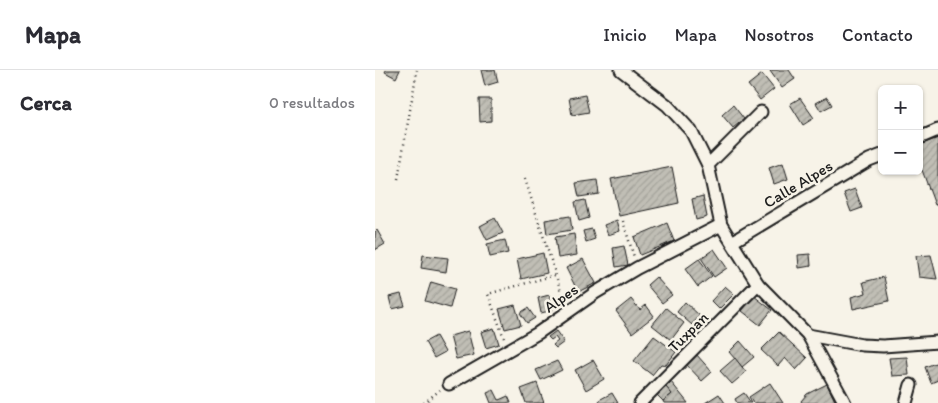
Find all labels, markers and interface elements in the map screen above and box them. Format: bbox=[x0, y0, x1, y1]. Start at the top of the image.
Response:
text: Mapa bbox=[25, 20, 81, 49]
text: Inicio bbox=[603, 24, 647, 46]
text: Mapa bbox=[675, 24, 717, 46]
text: Nosotros bbox=[745, 24, 814, 46]
text: Contacto bbox=[842, 24, 913, 46]
map controls bbox=[878, 85, 923, 175]
button: + bbox=[878, 85, 923, 130]
text: Cerca bbox=[20, 90, 72, 115]
text: 0 resultados bbox=[269, 93, 355, 112]
button: − bbox=[878, 130, 923, 175]
street label: Calle Alpes bbox=[760, 156, 836, 212]
street label: Alpes bbox=[540, 279, 582, 317]
street label: Tuxpan bbox=[664, 308, 712, 356]

